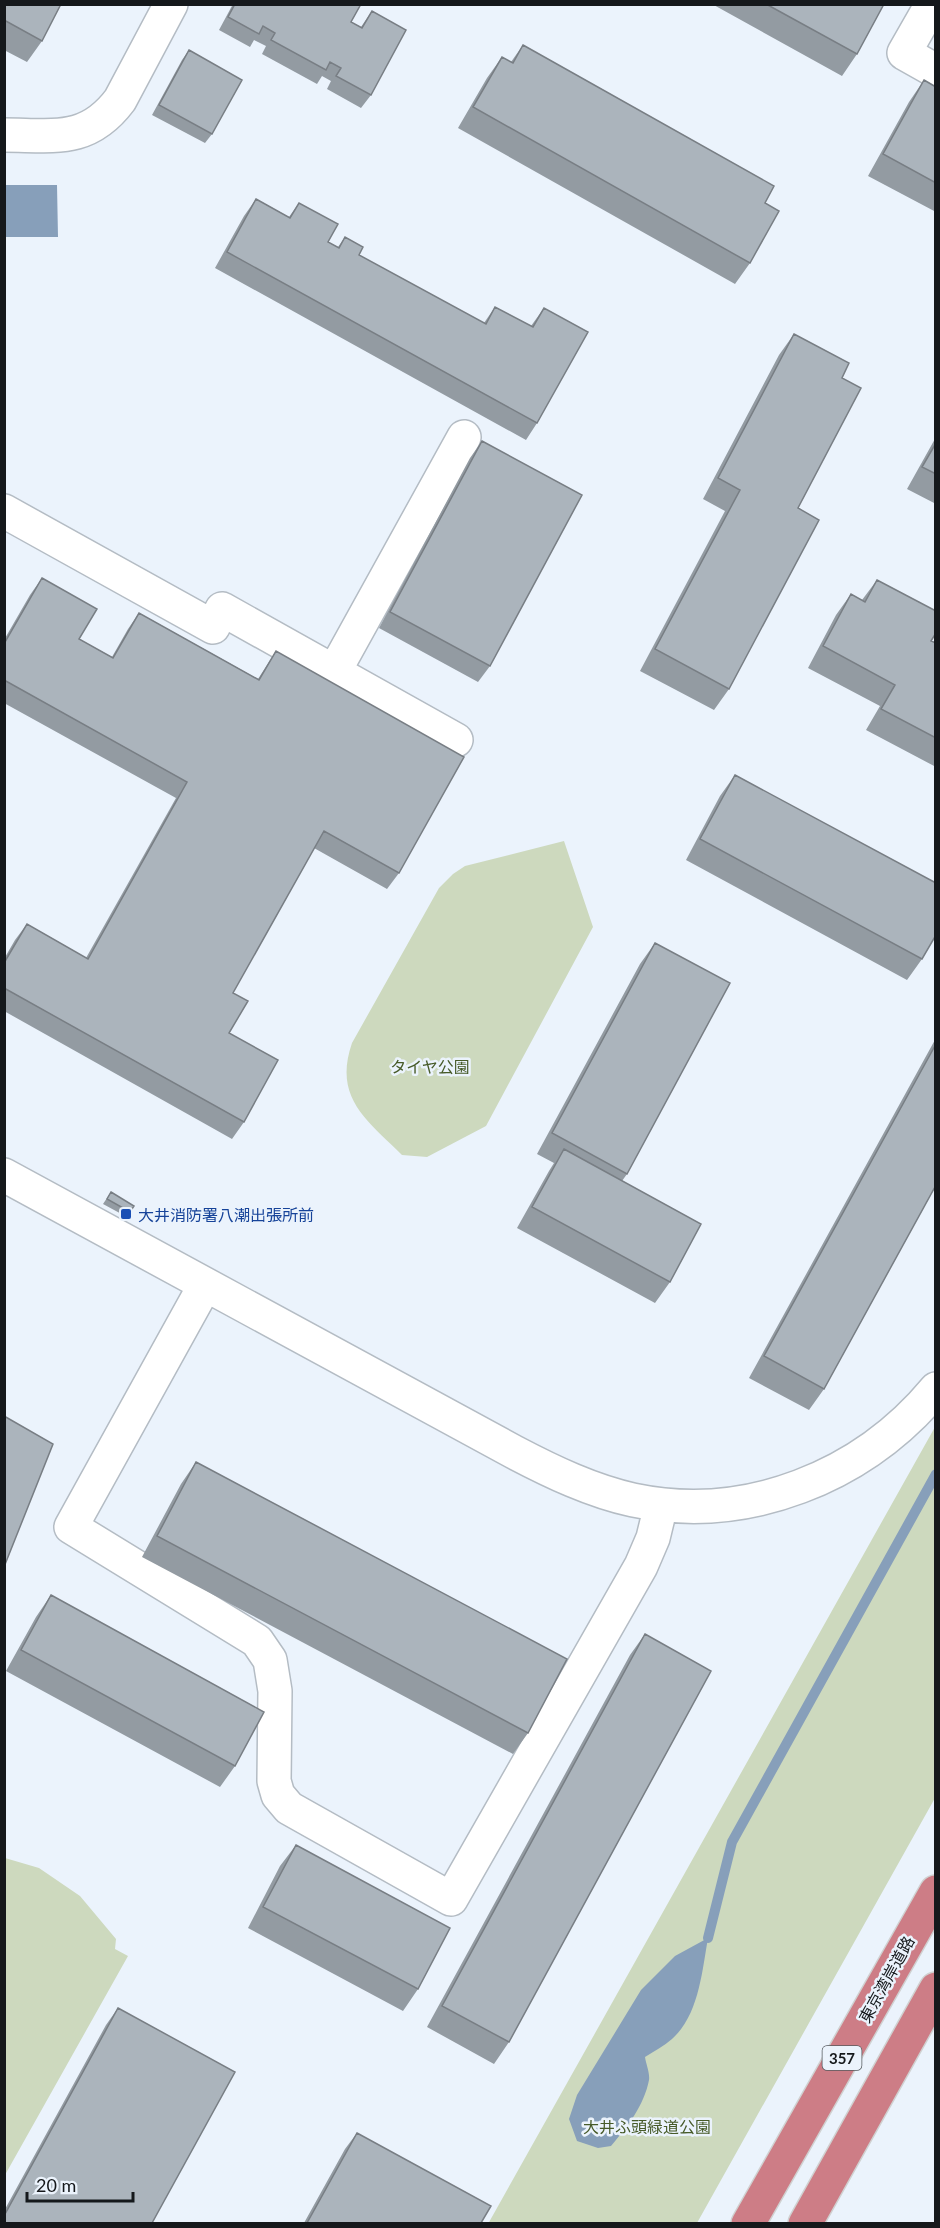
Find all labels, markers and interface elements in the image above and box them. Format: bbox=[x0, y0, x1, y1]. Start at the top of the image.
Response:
park label: タイヤ公園 bbox=[390, 1057, 470, 1076]
place label: 大井消防署八潮出張所前 bbox=[138, 1205, 314, 1224]
marker: 大井消防署八潮出張所前 bbox=[119, 1207, 133, 1221]
street label: 東京湾岸道路 bbox=[854, 1932, 918, 2026]
road number: 357 bbox=[822, 2046, 862, 2070]
park label: 大井ふ頭緑道公園 bbox=[583, 2117, 711, 2136]
scale bar bbox=[27, 2165, 134, 2203]
text: 20 m bbox=[36, 2174, 76, 2196]

